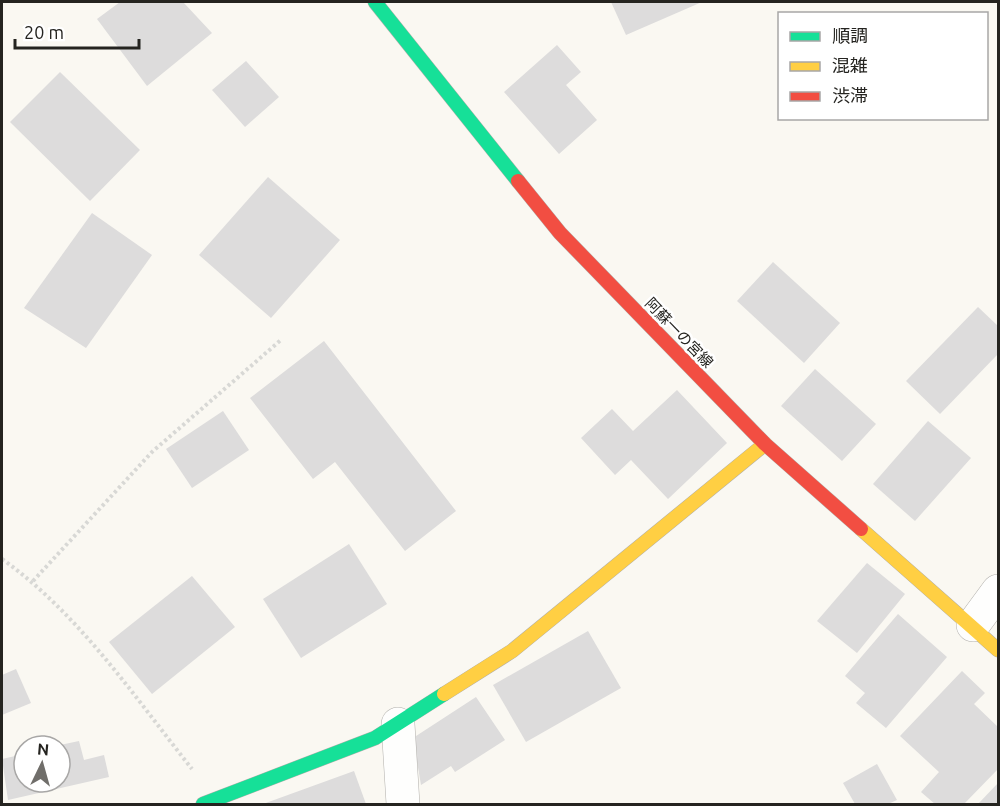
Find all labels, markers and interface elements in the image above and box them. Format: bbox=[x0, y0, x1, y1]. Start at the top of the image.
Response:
scale bar bbox=[15, 12, 140, 50]
legend bbox=[778, 12, 988, 120]
text: 20 m bbox=[24, 22, 64, 42]
text: 順調 bbox=[832, 25, 868, 45]
text: 混雑 bbox=[832, 55, 868, 75]
text: 渋滞 bbox=[832, 85, 868, 105]
street label: 阿蘇一の宮線 bbox=[642, 294, 717, 371]
north arrow bbox=[12, 734, 72, 794]
text: N bbox=[37, 740, 50, 759]

